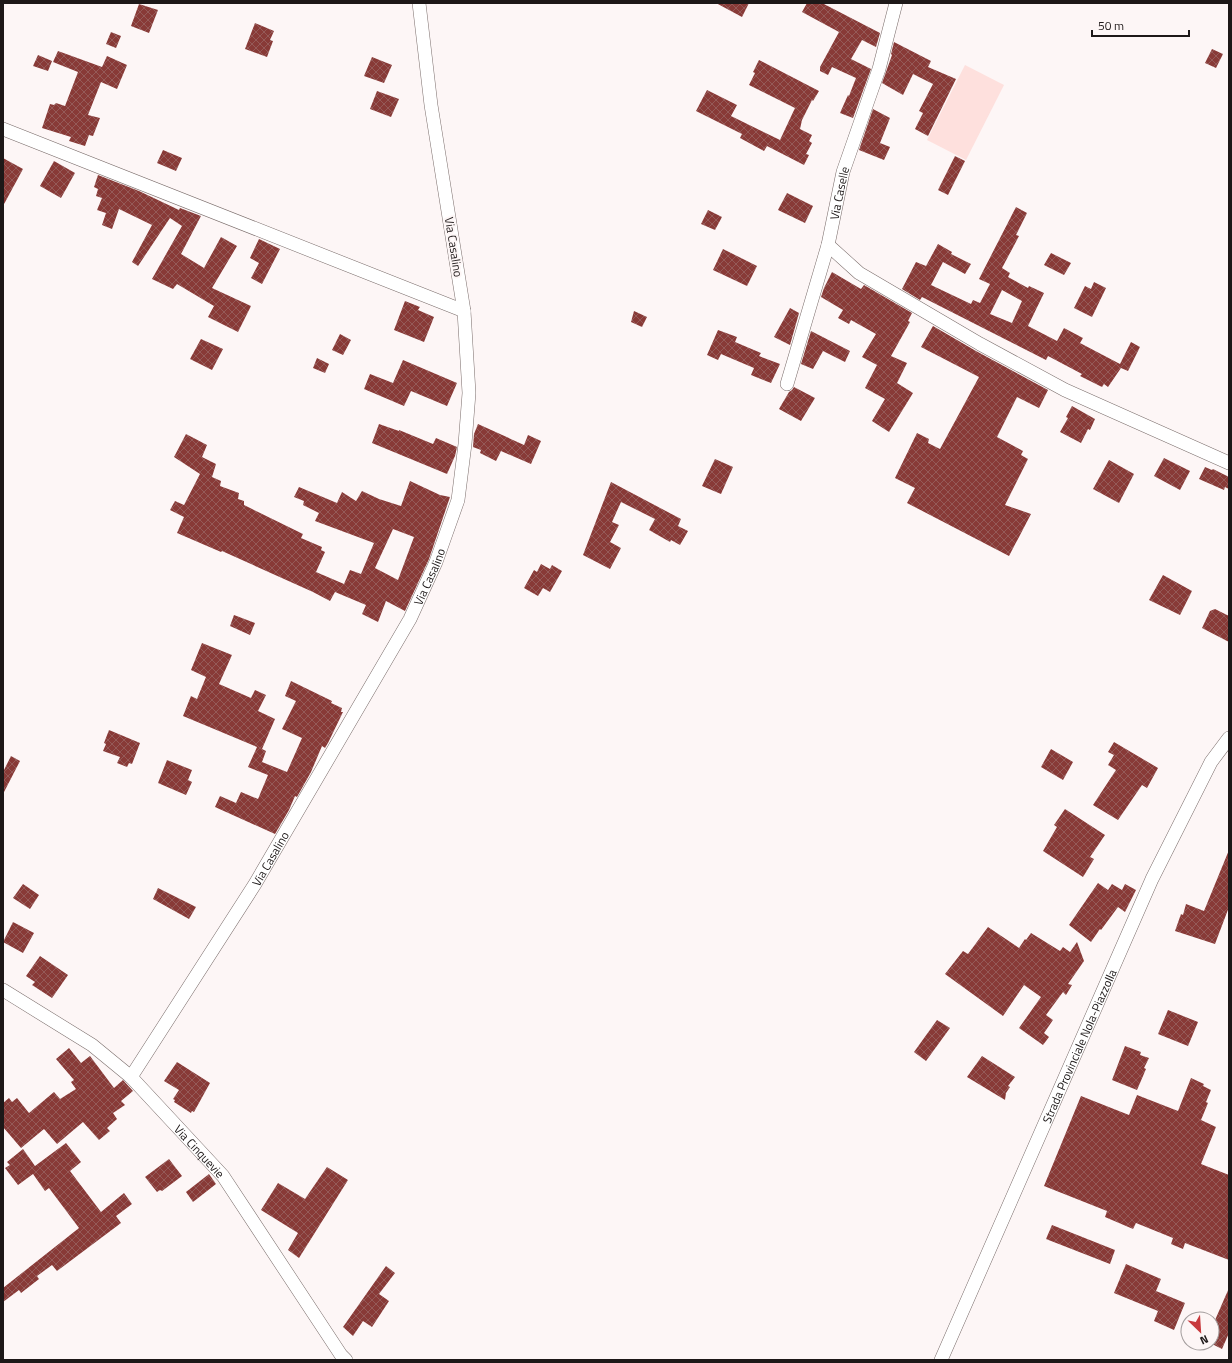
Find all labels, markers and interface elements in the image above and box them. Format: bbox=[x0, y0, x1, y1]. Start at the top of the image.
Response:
scale bar bbox=[1092, 12, 1189, 38]
text: 50 m bbox=[1098, 16, 1124, 35]
street label: Via Caselle bbox=[824, 164, 854, 221]
street label: Via Casalino bbox=[440, 216, 468, 278]
street label: Via Casalino bbox=[408, 545, 450, 608]
street label: Via Casalino bbox=[246, 827, 293, 889]
street label: Strada Provinciale Nola-Piazzolla bbox=[1037, 966, 1121, 1126]
street label: Via Cinquevie bbox=[170, 1120, 229, 1182]
north arrow bbox=[1180, 1311, 1220, 1351]
text: N bbox=[1197, 1331, 1211, 1349]

